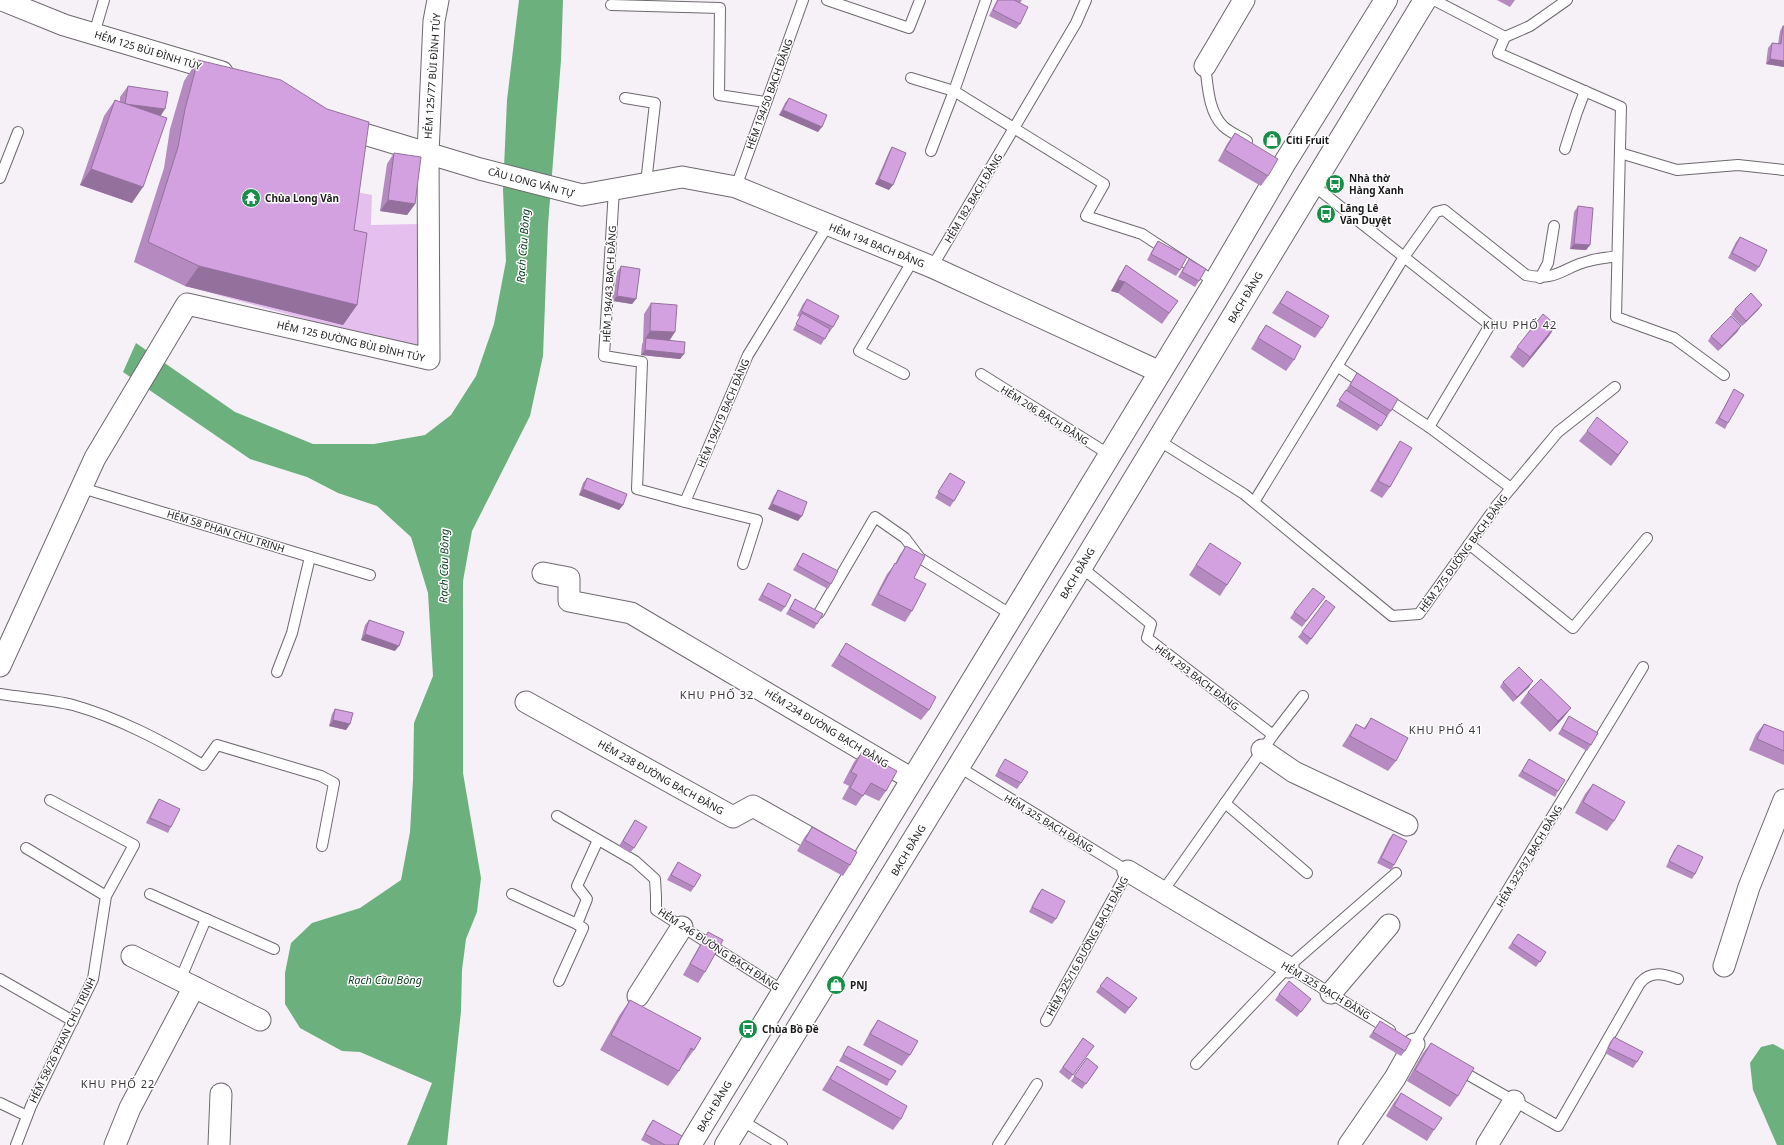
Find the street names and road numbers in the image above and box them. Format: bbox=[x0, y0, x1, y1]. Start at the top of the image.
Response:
street label: HẺM 125/77 BÙI ĐÌNH TÚY bbox=[421, 12, 443, 139]
street label: HẺM 125 BÙI ĐÌNH TÚY bbox=[93, 27, 203, 73]
street label: HẺM 194/50 BẠCH ĐẰNG bbox=[742, 37, 796, 151]
street label: HẺM 182 BẠCH ĐẰNG bbox=[941, 151, 1005, 245]
street label: CẦU LONG VÂN TỰ bbox=[486, 164, 577, 201]
street label: HẺM 194 BẠCH ĐẰNG bbox=[827, 219, 927, 271]
street label: HẺM 194/43 BẠCH ĐẰNG bbox=[599, 225, 619, 343]
street label: BẠCH ĐẰNG bbox=[1224, 269, 1266, 325]
street label: HẺM 125 ĐƯỜNG BÙI ĐÌNH TÚY bbox=[276, 317, 427, 365]
street label: HẺM 194/19 BẠCH ĐẰNG bbox=[694, 356, 752, 470]
street label: HẺM 206 BẠCH ĐẰNG bbox=[998, 382, 1092, 448]
street label: HẺM 275 ĐƯỜNG BẠCH ĐẰNG bbox=[1416, 491, 1510, 615]
street label: HẺM 58 PHAN CHU TRINH bbox=[165, 506, 287, 556]
street label: BẠCH ĐẰNG bbox=[1056, 545, 1098, 601]
street label: HẺM 293 BẠCH ĐẰNG bbox=[1152, 641, 1242, 713]
street label: HẺM 234 ĐƯỜNG BẠCH ĐẰNG bbox=[762, 685, 892, 771]
street label: HẺM 238 ĐƯỜNG BẠCH ĐẰNG bbox=[595, 736, 727, 818]
street label: HẺM 325 BẠCH ĐẰNG bbox=[1002, 791, 1096, 855]
street label: HẺM 325/37 BẠCH ĐẰNG bbox=[1493, 802, 1565, 910]
street label: BẠCH ĐẰNG bbox=[887, 822, 929, 878]
street label: HẺM 325/16 ĐƯỜNG BẠCH ĐẰNG bbox=[1043, 874, 1131, 1018]
street label: HẺM 246 ĐƯỜNG BẠCH ĐẰNG bbox=[656, 904, 782, 994]
street label: HẺM 325 BẠCH ĐẰNG bbox=[1279, 958, 1373, 1022]
street label: HẺM 58/26 PHAN CHU TRINH bbox=[26, 975, 98, 1105]
street label: BẠCH ĐẰNG bbox=[693, 1078, 735, 1134]

